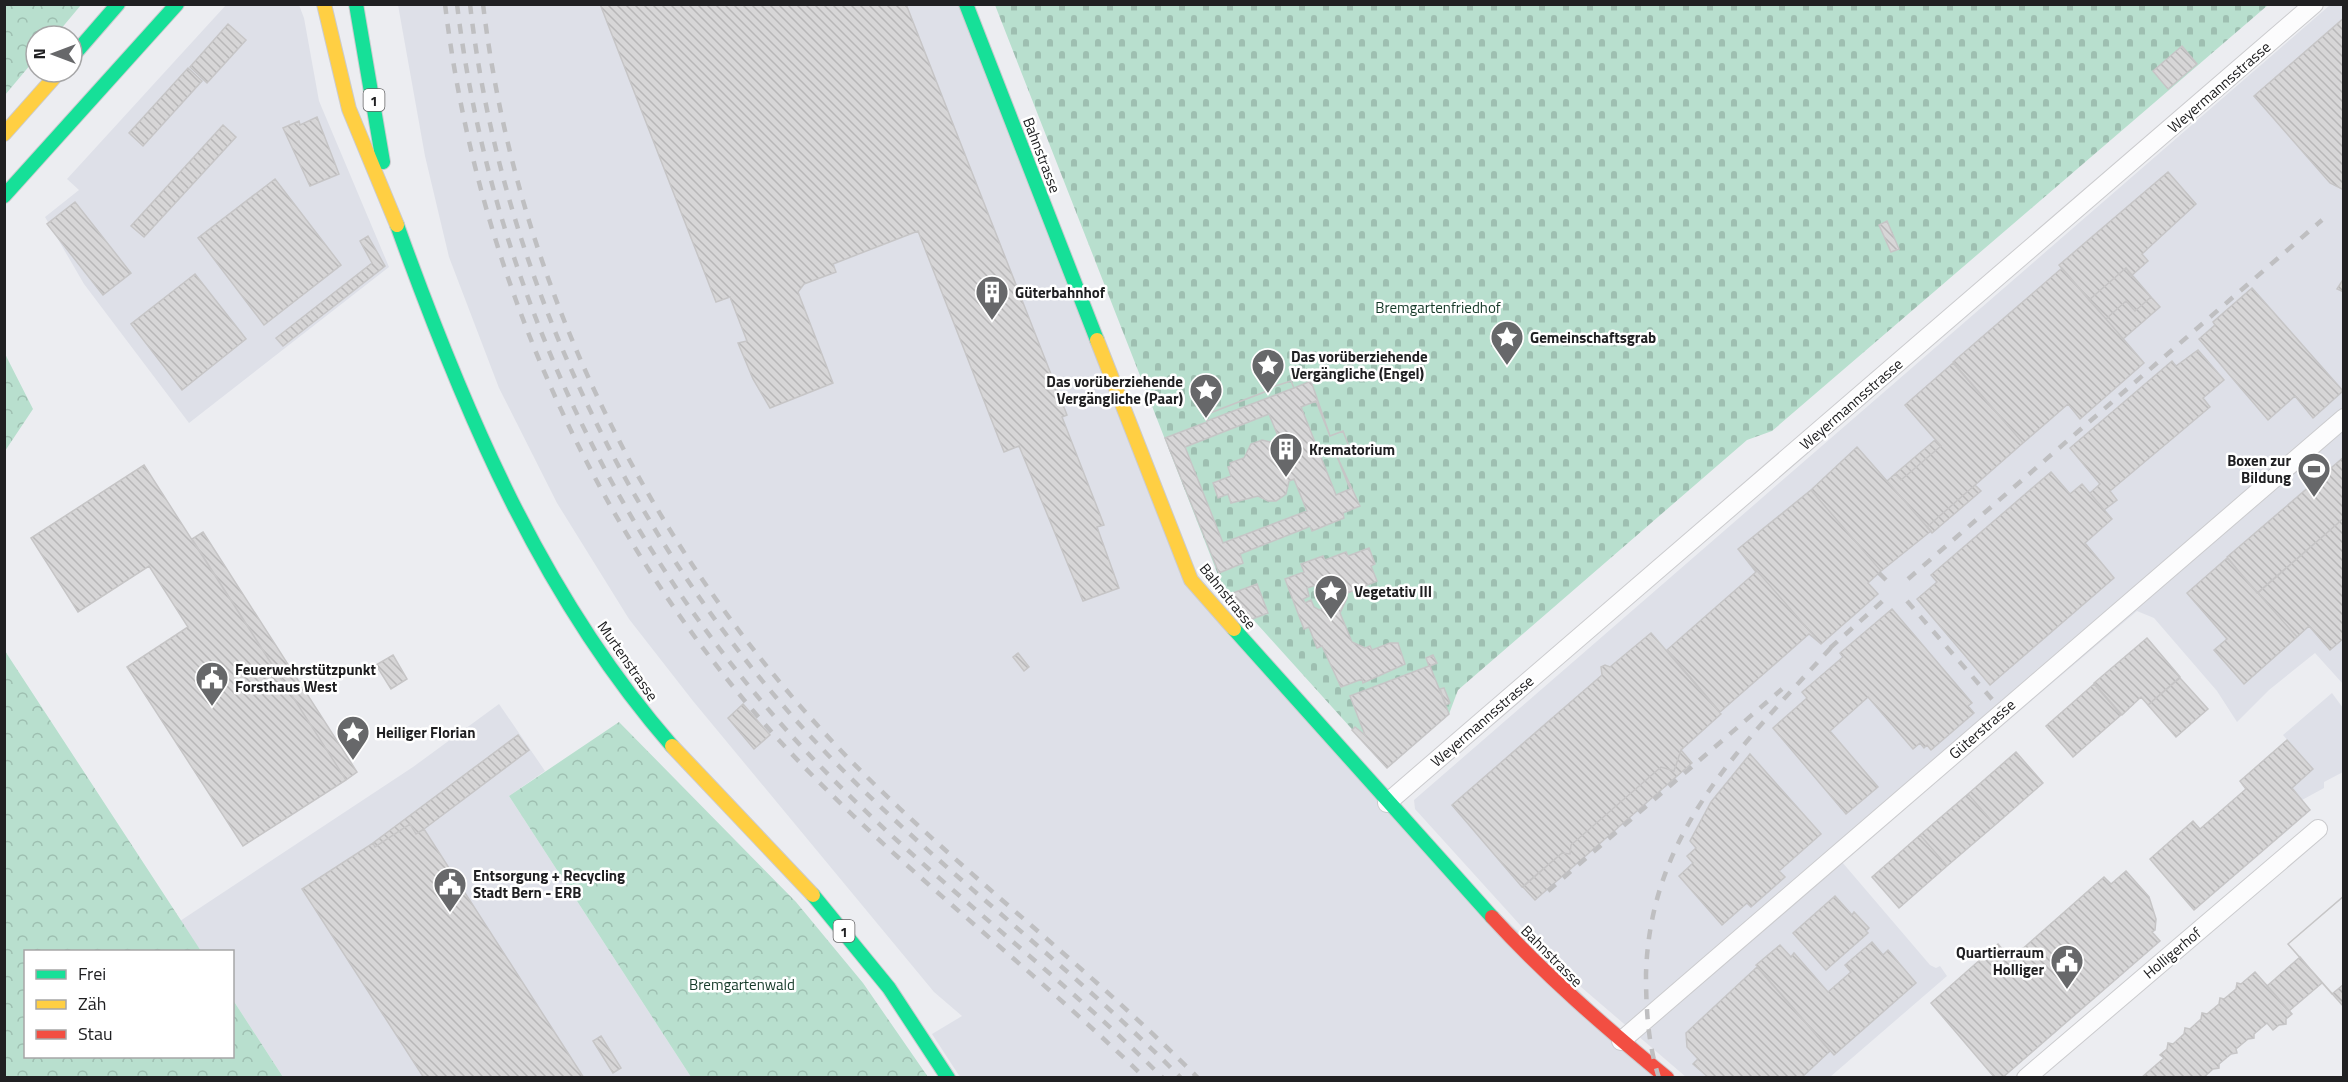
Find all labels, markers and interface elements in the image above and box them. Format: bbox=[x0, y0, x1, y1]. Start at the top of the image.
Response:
north arrow bbox=[24, 24, 84, 84]
street label: Weyermannsstrasse bbox=[2162, 36, 2276, 138]
text: N bbox=[27, 48, 51, 60]
road number: 1 bbox=[364, 89, 385, 111]
street label: Bahnstrasse bbox=[1017, 114, 1067, 196]
building icon: Güterbahnhof bbox=[974, 274, 1010, 321]
place label: Güterbahnhof bbox=[1015, 281, 1106, 304]
park label: Bremgartenfriedhof bbox=[1375, 296, 1501, 319]
place icon: Gemeinschaftsgrab bbox=[1489, 319, 1525, 366]
place label: Gemeinschaftsgrab bbox=[1530, 326, 1656, 349]
place label: Das vorüberziehende Vergängliche (Engel) bbox=[1291, 345, 1428, 385]
place icon: Das vorüberziehende Vergängliche (Engel) bbox=[1250, 347, 1286, 394]
street label: Weyermannsstrasse bbox=[1794, 353, 1908, 455]
place label: Das vorüberziehende Vergängliche (Paar) bbox=[1046, 370, 1183, 410]
place icon: Das vorüberziehende Vergängliche (Paar) bbox=[1188, 372, 1224, 419]
building icon: Krematorium bbox=[1268, 431, 1304, 478]
place label: Krematorium bbox=[1309, 438, 1395, 461]
place label: Boxen zur Bildung bbox=[2227, 449, 2291, 489]
sports icon: Boxen zur Bildung bbox=[2296, 451, 2332, 498]
street label: Bahnstrasse bbox=[1194, 558, 1262, 634]
place icon: Vegetativ III bbox=[1313, 573, 1349, 620]
place label: Vegetativ III bbox=[1354, 580, 1432, 603]
street label: Murtenstrasse bbox=[592, 616, 664, 706]
place label: Feuerwehrstützpunkt Forsthaus West bbox=[235, 658, 377, 698]
public building icon: Feuerwehrstützpunkt Forsthaus West bbox=[194, 660, 230, 707]
street label: Weyermannsstrasse bbox=[1425, 670, 1539, 772]
street label: Güterstrasse bbox=[1944, 694, 2020, 764]
place icon: Heiliger Florian bbox=[335, 714, 371, 761]
place label: Heiliger Florian bbox=[376, 721, 475, 744]
place label: Entsorgung + Recycling Stadt Bern - ERB bbox=[473, 864, 625, 904]
public building icon: Entsorgung + Recycling Stadt Bern - ERB bbox=[432, 866, 468, 913]
road number: 1 bbox=[834, 920, 854, 942]
street label: Bahnstrasse bbox=[1516, 920, 1588, 992]
street label: Holligerhof bbox=[2138, 922, 2206, 984]
place label: Quartierraum Holliger bbox=[1956, 941, 2044, 981]
public building icon: Quartierraum Holliger bbox=[2049, 943, 2085, 990]
legend bbox=[24, 950, 234, 1058]
text: Frei bbox=[78, 960, 106, 987]
park label: Bremgartenwald bbox=[689, 973, 795, 996]
text: Zäh bbox=[78, 990, 106, 1017]
text: Stau bbox=[78, 1020, 113, 1047]

